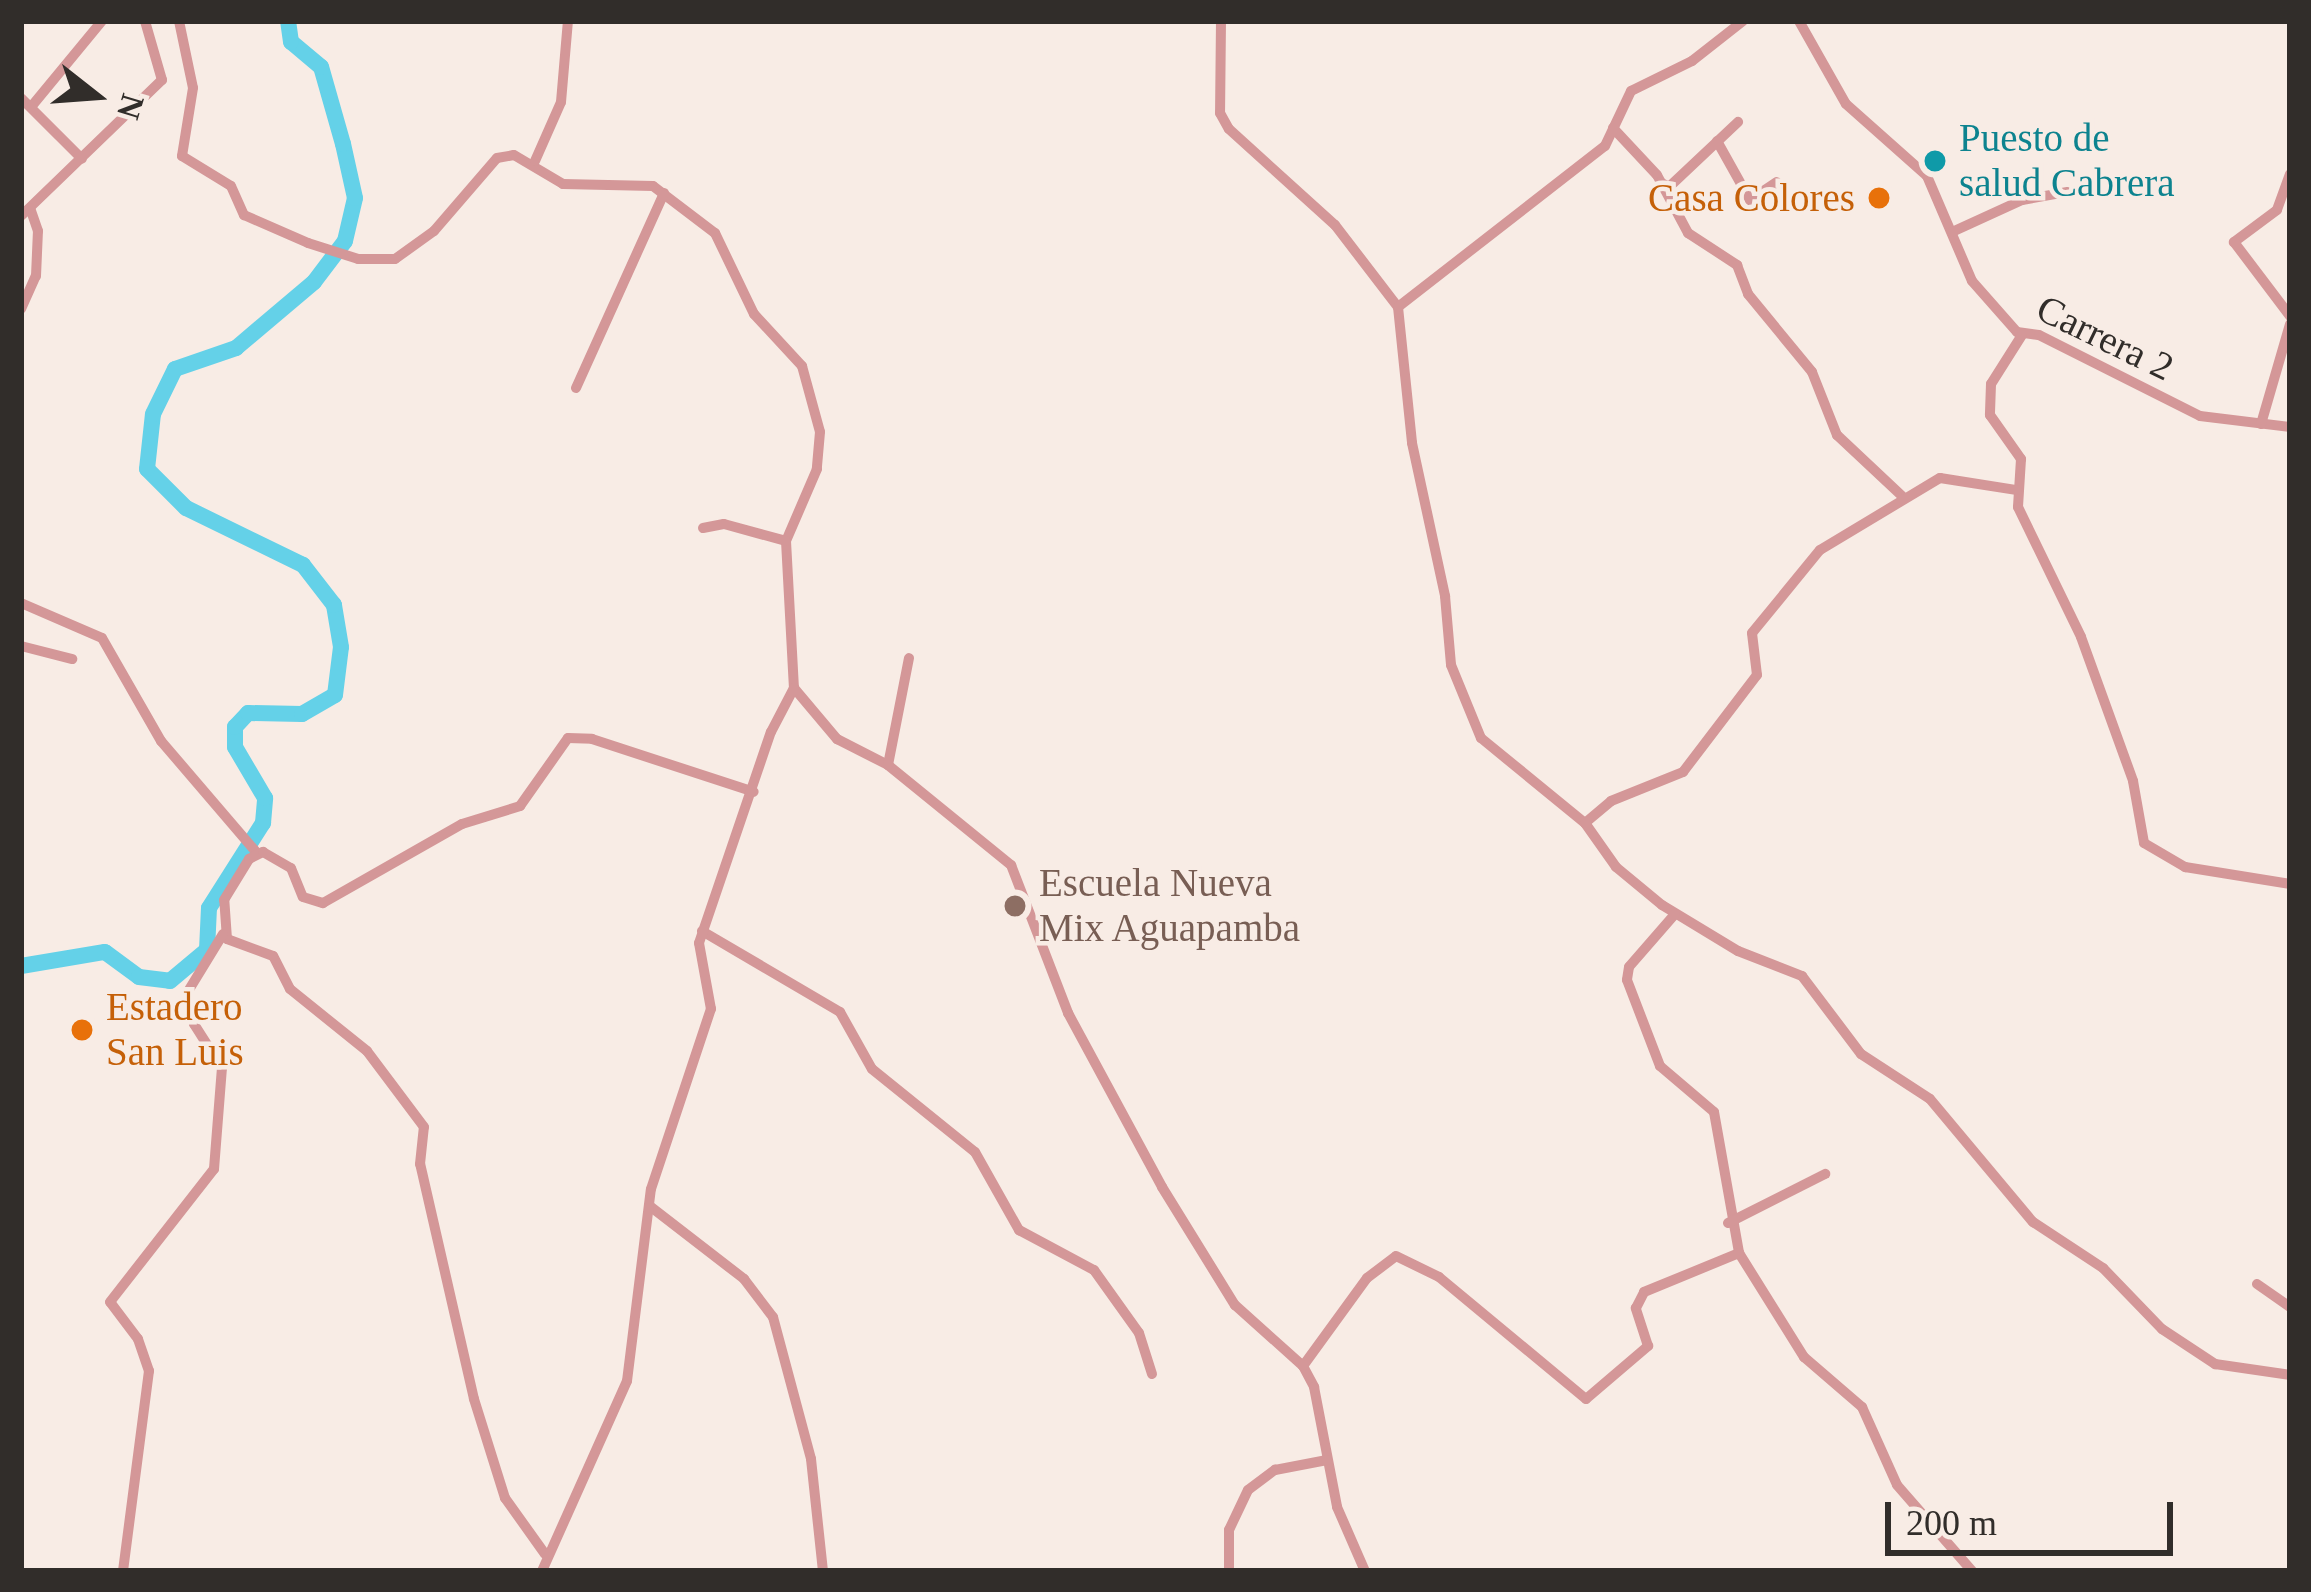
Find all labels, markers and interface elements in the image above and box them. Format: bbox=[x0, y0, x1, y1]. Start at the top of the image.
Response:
north arrow bbox=[36, 36, 156, 156]
text: N bbox=[110, 90, 151, 123]
place label: Puesto de salud Cabrera bbox=[1959, 116, 2174, 207]
marker: Puesto de salud Cabrera bbox=[1922, 148, 1948, 174]
place label: Casa Colores bbox=[1648, 175, 1855, 221]
marker: Casa Colores bbox=[1866, 185, 1892, 211]
street label: Carrera 2 bbox=[2029, 285, 2181, 391]
place label: Escuela Nueva Mix Aguapamba bbox=[1039, 861, 1302, 952]
marker: Escuela Nueva Mix Aguapamba bbox=[1002, 893, 1028, 919]
place label: Estadero San Luis bbox=[106, 985, 244, 1076]
marker: Estadero San Luis bbox=[69, 1017, 95, 1043]
scale bar bbox=[1891, 1478, 2179, 1552]
text: 200 m bbox=[1906, 1503, 1997, 1543]

